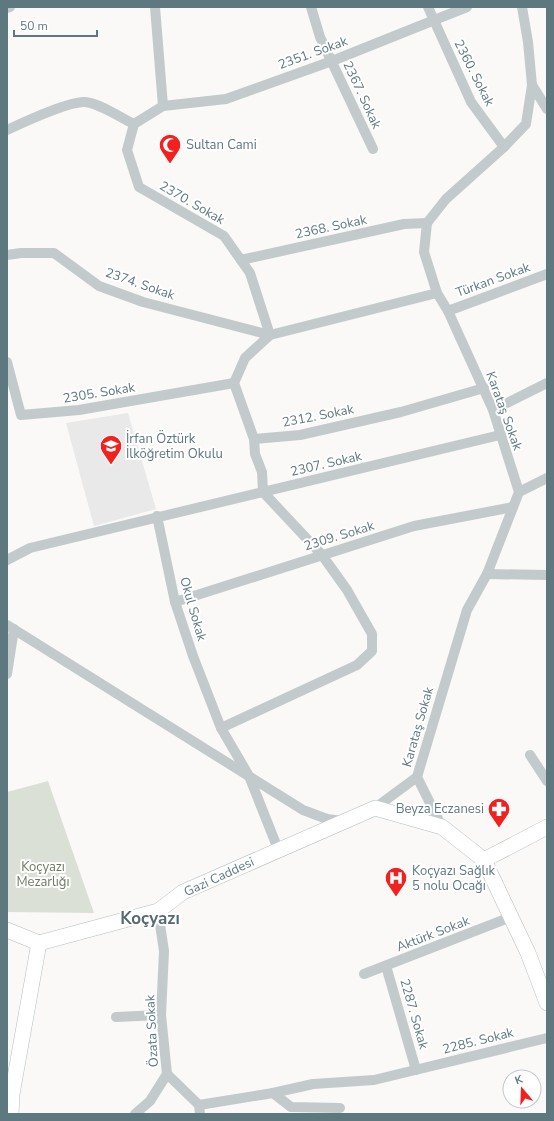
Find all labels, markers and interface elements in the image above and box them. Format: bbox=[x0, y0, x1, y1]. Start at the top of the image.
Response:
scale bar bbox=[14, 12, 97, 38]
text: 50 m bbox=[20, 18, 48, 34]
street label: 2351. Sokak bbox=[276, 32, 351, 74]
street label: 2360. Sokak bbox=[450, 37, 499, 110]
street label: 2367. Sokak bbox=[339, 58, 386, 132]
mosque icon: Sultan Cami bbox=[157, 132, 183, 165]
place label: Sultan Cami bbox=[186, 136, 257, 154]
street label: 2370. Sokak bbox=[156, 177, 228, 229]
street label: 2368. Sokak bbox=[294, 211, 369, 243]
street label: Türkan Sokak bbox=[453, 258, 533, 302]
street label: 2374. Sokak bbox=[103, 264, 178, 304]
street label: Karataş Sokak bbox=[481, 369, 527, 453]
street label: 2305. Sokak bbox=[62, 378, 137, 408]
street label: 2312. Sokak bbox=[281, 400, 356, 432]
place label: İrfan Öztürk İlköğretim Okulu bbox=[126, 429, 223, 463]
school or university icon: İrfan Öztürk İlköğretim Okulu bbox=[98, 433, 124, 466]
street label: 2307. Sokak bbox=[289, 447, 364, 481]
street label: 2309. Sokak bbox=[302, 517, 377, 555]
street label: Okul Sokak bbox=[175, 575, 211, 644]
street label: Karataş Sokak bbox=[398, 684, 438, 769]
pharmacy icon: Beyza Eczanesi bbox=[486, 796, 512, 829]
place label: Beyza Eczanesi bbox=[396, 800, 484, 818]
street label: Gazi Caddesi bbox=[181, 853, 257, 901]
park label: Koçyazı Mezarlığı bbox=[17, 858, 70, 891]
place label: Koçyazı Sağlık 5 nolu Ocağı bbox=[412, 862, 495, 895]
hospital icon: Koçyazı Sağlık 5 nolu Ocağı bbox=[383, 865, 409, 898]
district label: Koçyazı bbox=[120, 907, 180, 930]
street label: Aktürk Sokak bbox=[394, 912, 473, 956]
street label: 2287. Sokak bbox=[395, 977, 433, 1052]
street label: Özata Sokak bbox=[140, 994, 163, 1068]
street label: 2285. Sokak bbox=[441, 1023, 516, 1059]
north arrow bbox=[502, 1069, 542, 1109]
text: K bbox=[513, 1072, 525, 1088]

